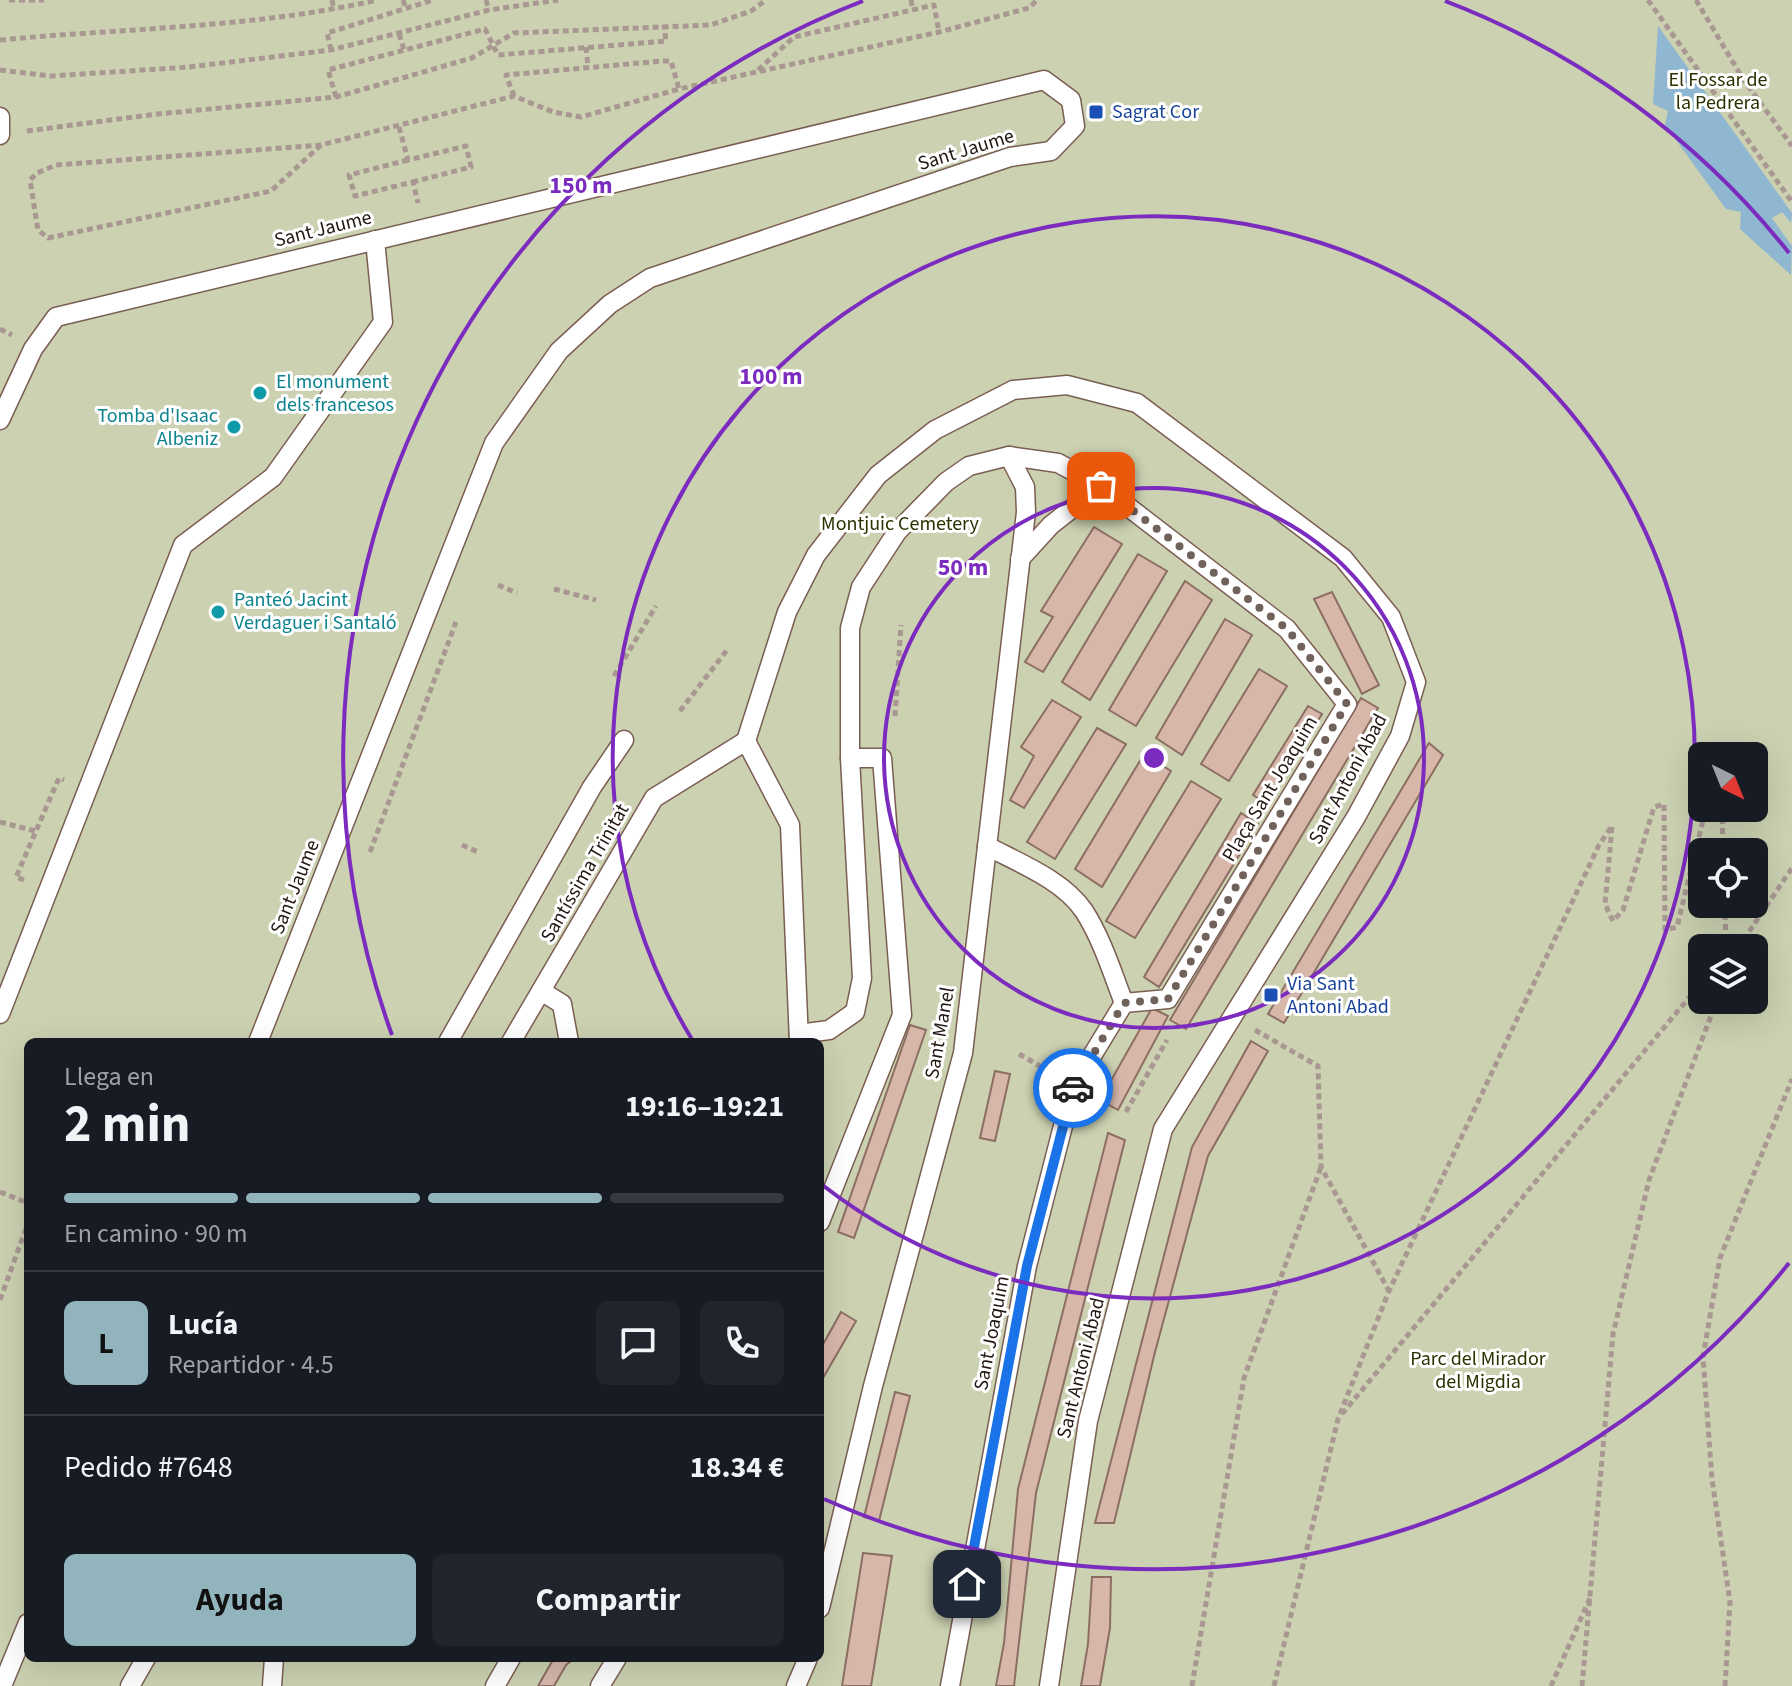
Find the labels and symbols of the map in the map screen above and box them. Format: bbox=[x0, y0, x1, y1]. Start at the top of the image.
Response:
park label: El Fossar de la Pedrera bbox=[1669, 66, 1768, 117]
place label: Sagrat Cor bbox=[1112, 98, 1199, 126]
marker: Sagrat Cor bbox=[1087, 103, 1105, 121]
street label: Sant Jaume bbox=[914, 122, 1018, 178]
text: 150 m bbox=[549, 168, 613, 203]
street label: Sant Jaume bbox=[271, 203, 375, 255]
text: 100 m bbox=[739, 359, 803, 394]
place label: El monument dels francesos bbox=[276, 368, 394, 419]
marker: El monument dels francesos bbox=[251, 384, 269, 402]
place label: Tomba d'Isaac Albeniz bbox=[97, 402, 218, 453]
marker: Tomba d'Isaac Albeniz bbox=[225, 418, 243, 436]
pin bbox=[1067, 452, 1135, 520]
park label: Montjuic Cemetery bbox=[821, 510, 980, 538]
text: 50 m bbox=[938, 550, 988, 585]
place label: Panteó Jacint Verdaguer i Santaló bbox=[234, 586, 397, 637]
marker: Panteó Jacint Verdaguer i Santaló bbox=[209, 603, 227, 621]
street label: Sant Antoni Abad bbox=[1302, 709, 1394, 849]
street label: Plaça Sant Joaquim bbox=[1215, 711, 1325, 867]
north arrow bbox=[1688, 742, 1768, 822]
centre of rings bbox=[1140, 744, 1168, 772]
street label: Santíssima Trinitat bbox=[534, 798, 636, 948]
street label: Sant Jaume bbox=[263, 836, 327, 938]
place label: Via Sant Antoni Abad bbox=[1287, 970, 1389, 1021]
street label: Sant Manel bbox=[918, 985, 962, 1081]
marker: Via Sant Antoni Abad bbox=[1262, 986, 1280, 1004]
courier bbox=[1033, 1048, 1113, 1128]
street label: Sant Joaquim bbox=[967, 1273, 1017, 1393]
street label: Sant Antoni Abad bbox=[1050, 1295, 1112, 1441]
park label: Parc del Mirador del Migdia bbox=[1410, 1345, 1546, 1396]
pin bbox=[933, 1550, 1001, 1618]

